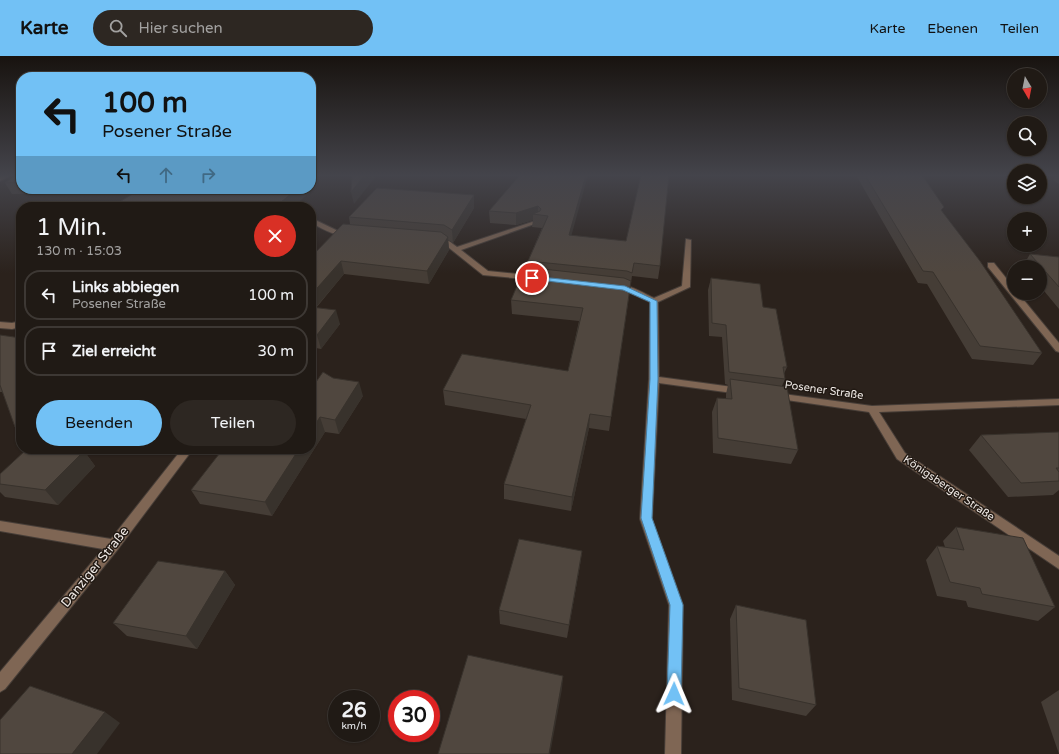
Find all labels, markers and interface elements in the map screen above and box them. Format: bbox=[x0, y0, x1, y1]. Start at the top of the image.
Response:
search box bbox=[93, 10, 373, 46]
text: Karte bbox=[20, 17, 69, 39]
icon: search bbox=[107, 17, 129, 39]
text: Hier suchen bbox=[139, 19, 223, 37]
text: Karte bbox=[870, 20, 905, 37]
text: Ebenen bbox=[927, 20, 978, 37]
text: Teilen bbox=[1000, 20, 1039, 37]
north arrow bbox=[1007, 68, 1047, 108]
map controls bbox=[1007, 68, 1047, 300]
text: 100 m bbox=[102, 86, 188, 120]
icon: left bbox=[36, 88, 88, 140]
button: search bbox=[1007, 116, 1047, 156]
text: Posener Straße bbox=[102, 120, 232, 142]
icon: left bbox=[113, 164, 135, 186]
icon: ahead bbox=[155, 164, 177, 186]
icon: right bbox=[197, 164, 219, 186]
button: layers bbox=[1007, 164, 1047, 204]
button: + bbox=[1007, 212, 1047, 252]
text: 1 Min. bbox=[36, 213, 107, 242]
button: close bbox=[254, 215, 296, 257]
text: 130 m · 15:03 bbox=[36, 243, 122, 259]
button: − bbox=[1007, 260, 1047, 300]
pin bbox=[515, 261, 549, 295]
icon: arrive bbox=[521, 267, 543, 289]
text: Links abbiegen bbox=[72, 278, 179, 296]
icon: left bbox=[38, 284, 60, 306]
text: 100 m bbox=[248, 286, 294, 304]
text: Posener Straße bbox=[72, 296, 166, 312]
icon: arrive bbox=[38, 340, 60, 362]
text: Ziel erreicht bbox=[72, 342, 156, 360]
text: 30 m bbox=[257, 342, 294, 360]
street label: Posener Straße bbox=[784, 378, 864, 402]
button: Beenden bbox=[36, 400, 162, 446]
button: Teilen bbox=[170, 400, 296, 446]
street label: Königsberger Straße bbox=[901, 453, 997, 523]
street label: Danziger Straße bbox=[58, 524, 132, 610]
position arrow bbox=[653, 673, 695, 715]
speed limit sign: 30 bbox=[388, 690, 440, 742]
text: 26 bbox=[341, 699, 367, 723]
text: km/h bbox=[341, 720, 367, 732]

